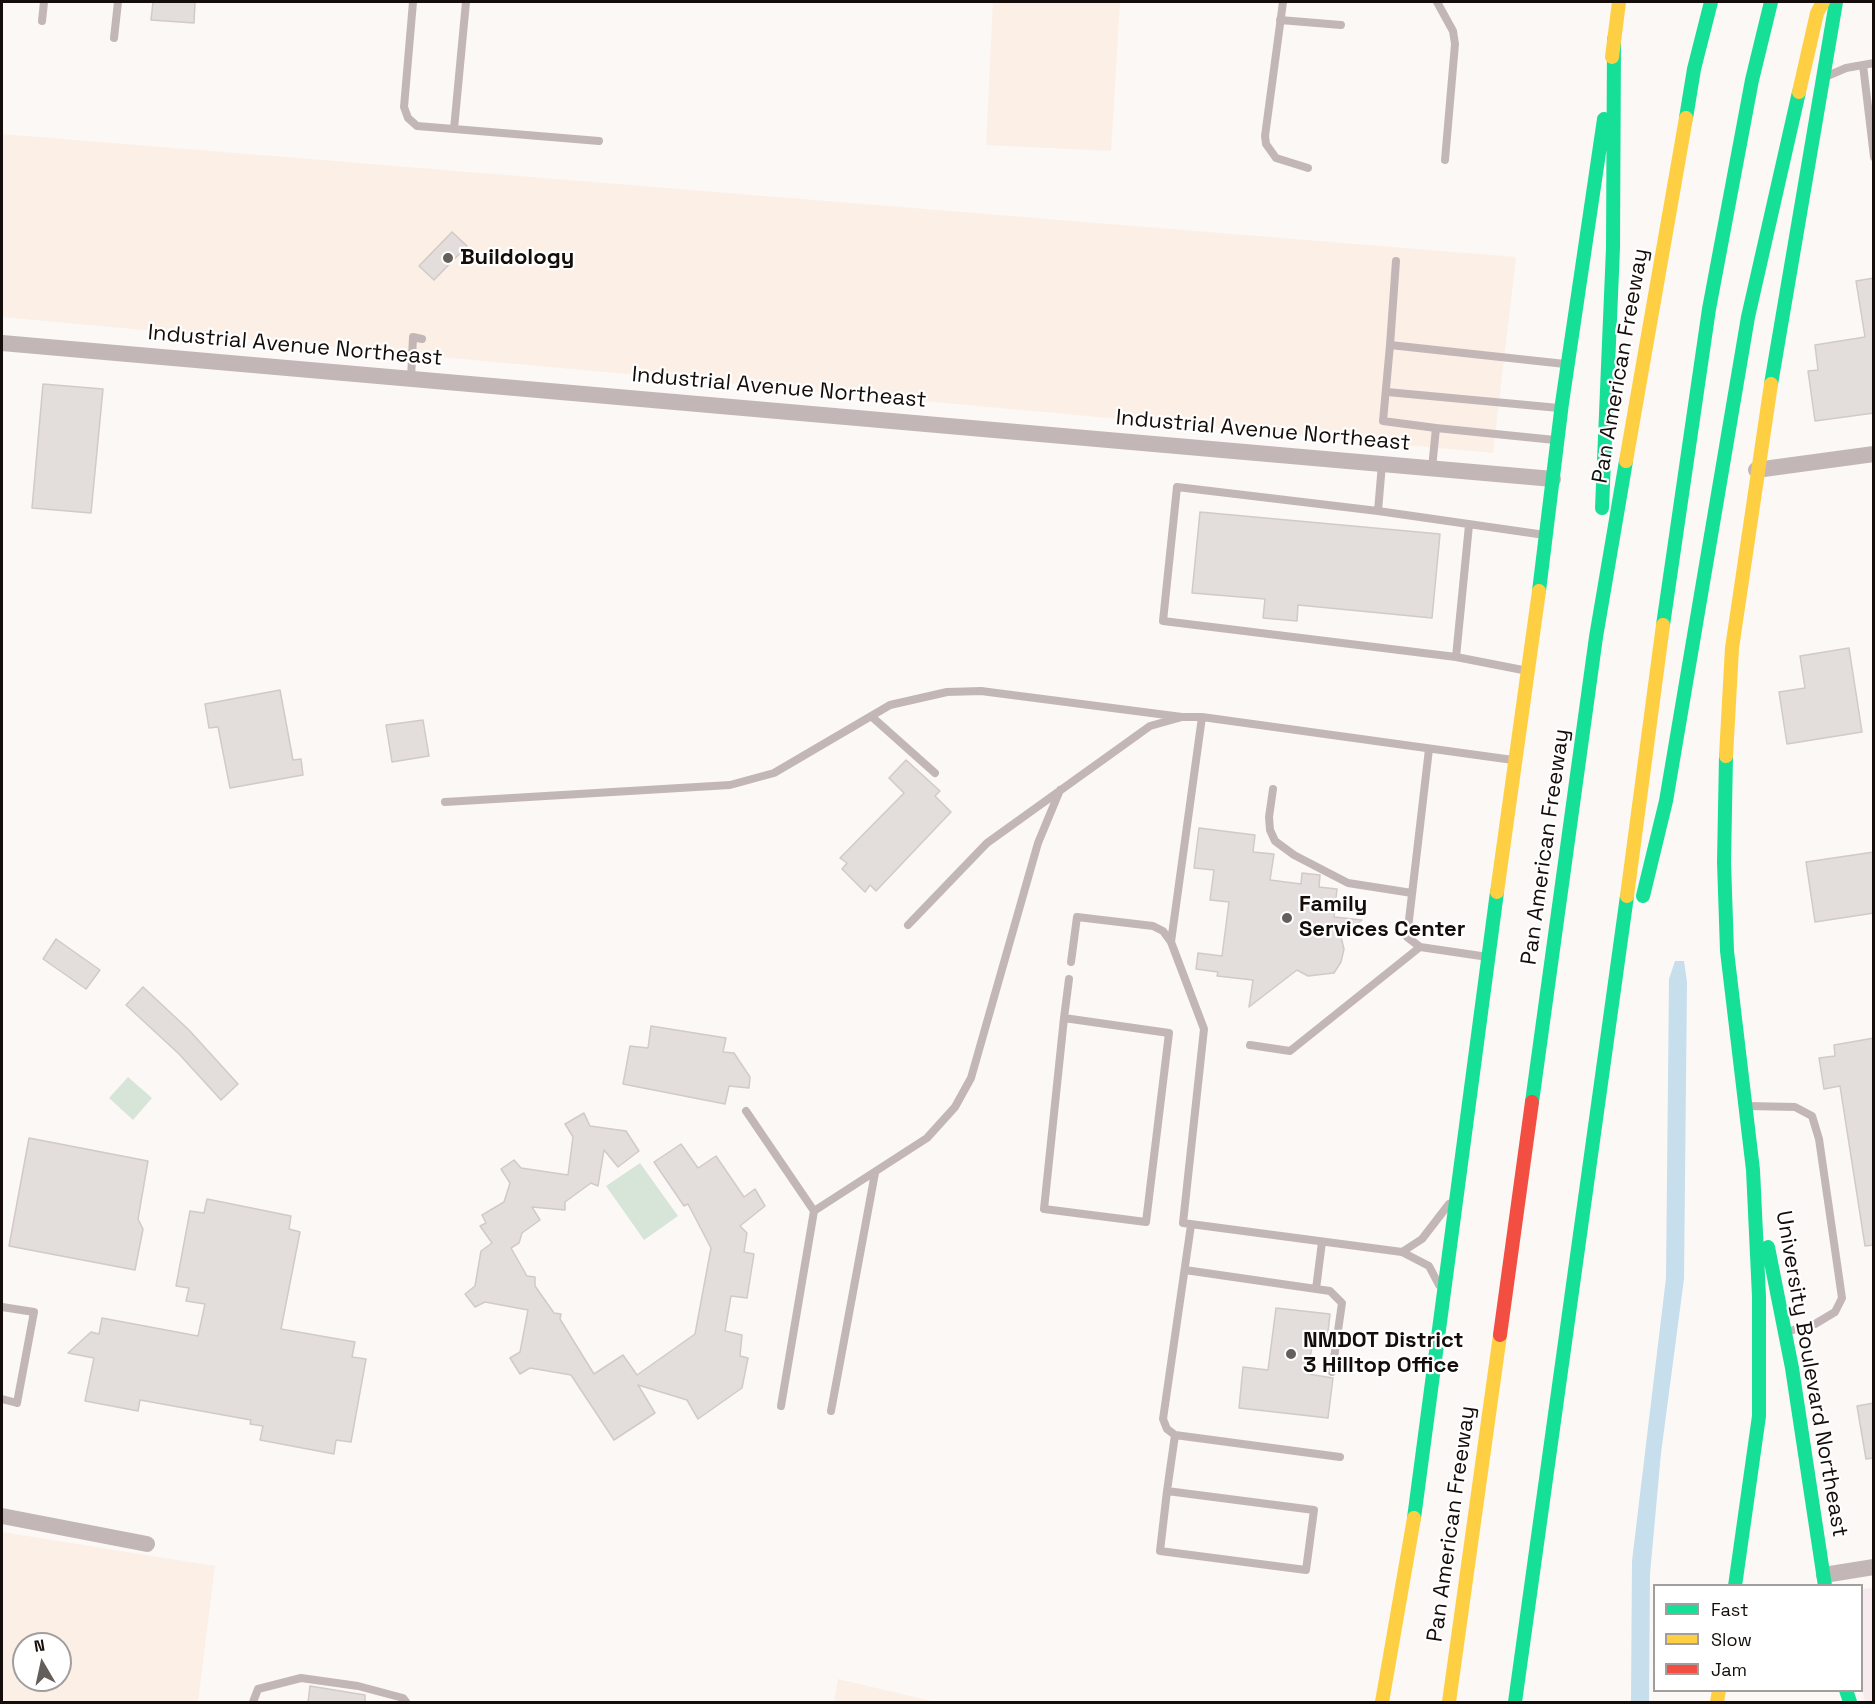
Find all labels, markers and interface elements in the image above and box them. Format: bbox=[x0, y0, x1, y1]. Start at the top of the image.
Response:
place label: Buildology bbox=[460, 245, 574, 271]
street label: Pan American Freeway bbox=[1587, 246, 1655, 486]
marker: Buildology bbox=[441, 251, 455, 265]
street label: Industrial Avenue Northeast bbox=[146, 320, 444, 372]
street label: Industrial Avenue Northeast bbox=[630, 362, 928, 414]
street label: Industrial Avenue Northeast bbox=[1114, 405, 1412, 457]
street label: Pan American Freeway bbox=[1516, 727, 1576, 967]
place label: Family Services Center bbox=[1299, 892, 1465, 944]
marker: Family Services Center bbox=[1280, 911, 1294, 925]
street label: University Boulevard Northeast bbox=[1769, 1209, 1853, 1539]
place label: NMDOT District 3 Hilltop Office bbox=[1303, 1328, 1464, 1380]
marker: NMDOT District 3 Hilltop Office bbox=[1284, 1347, 1298, 1361]
street label: Pan American Freeway bbox=[1422, 1404, 1482, 1644]
legend bbox=[1653, 1584, 1863, 1692]
text: Fast bbox=[1711, 1598, 1748, 1621]
text: Slow bbox=[1711, 1628, 1752, 1651]
north arrow bbox=[12, 1632, 72, 1692]
text: N bbox=[32, 1634, 46, 1657]
text: Jam bbox=[1711, 1658, 1747, 1681]

